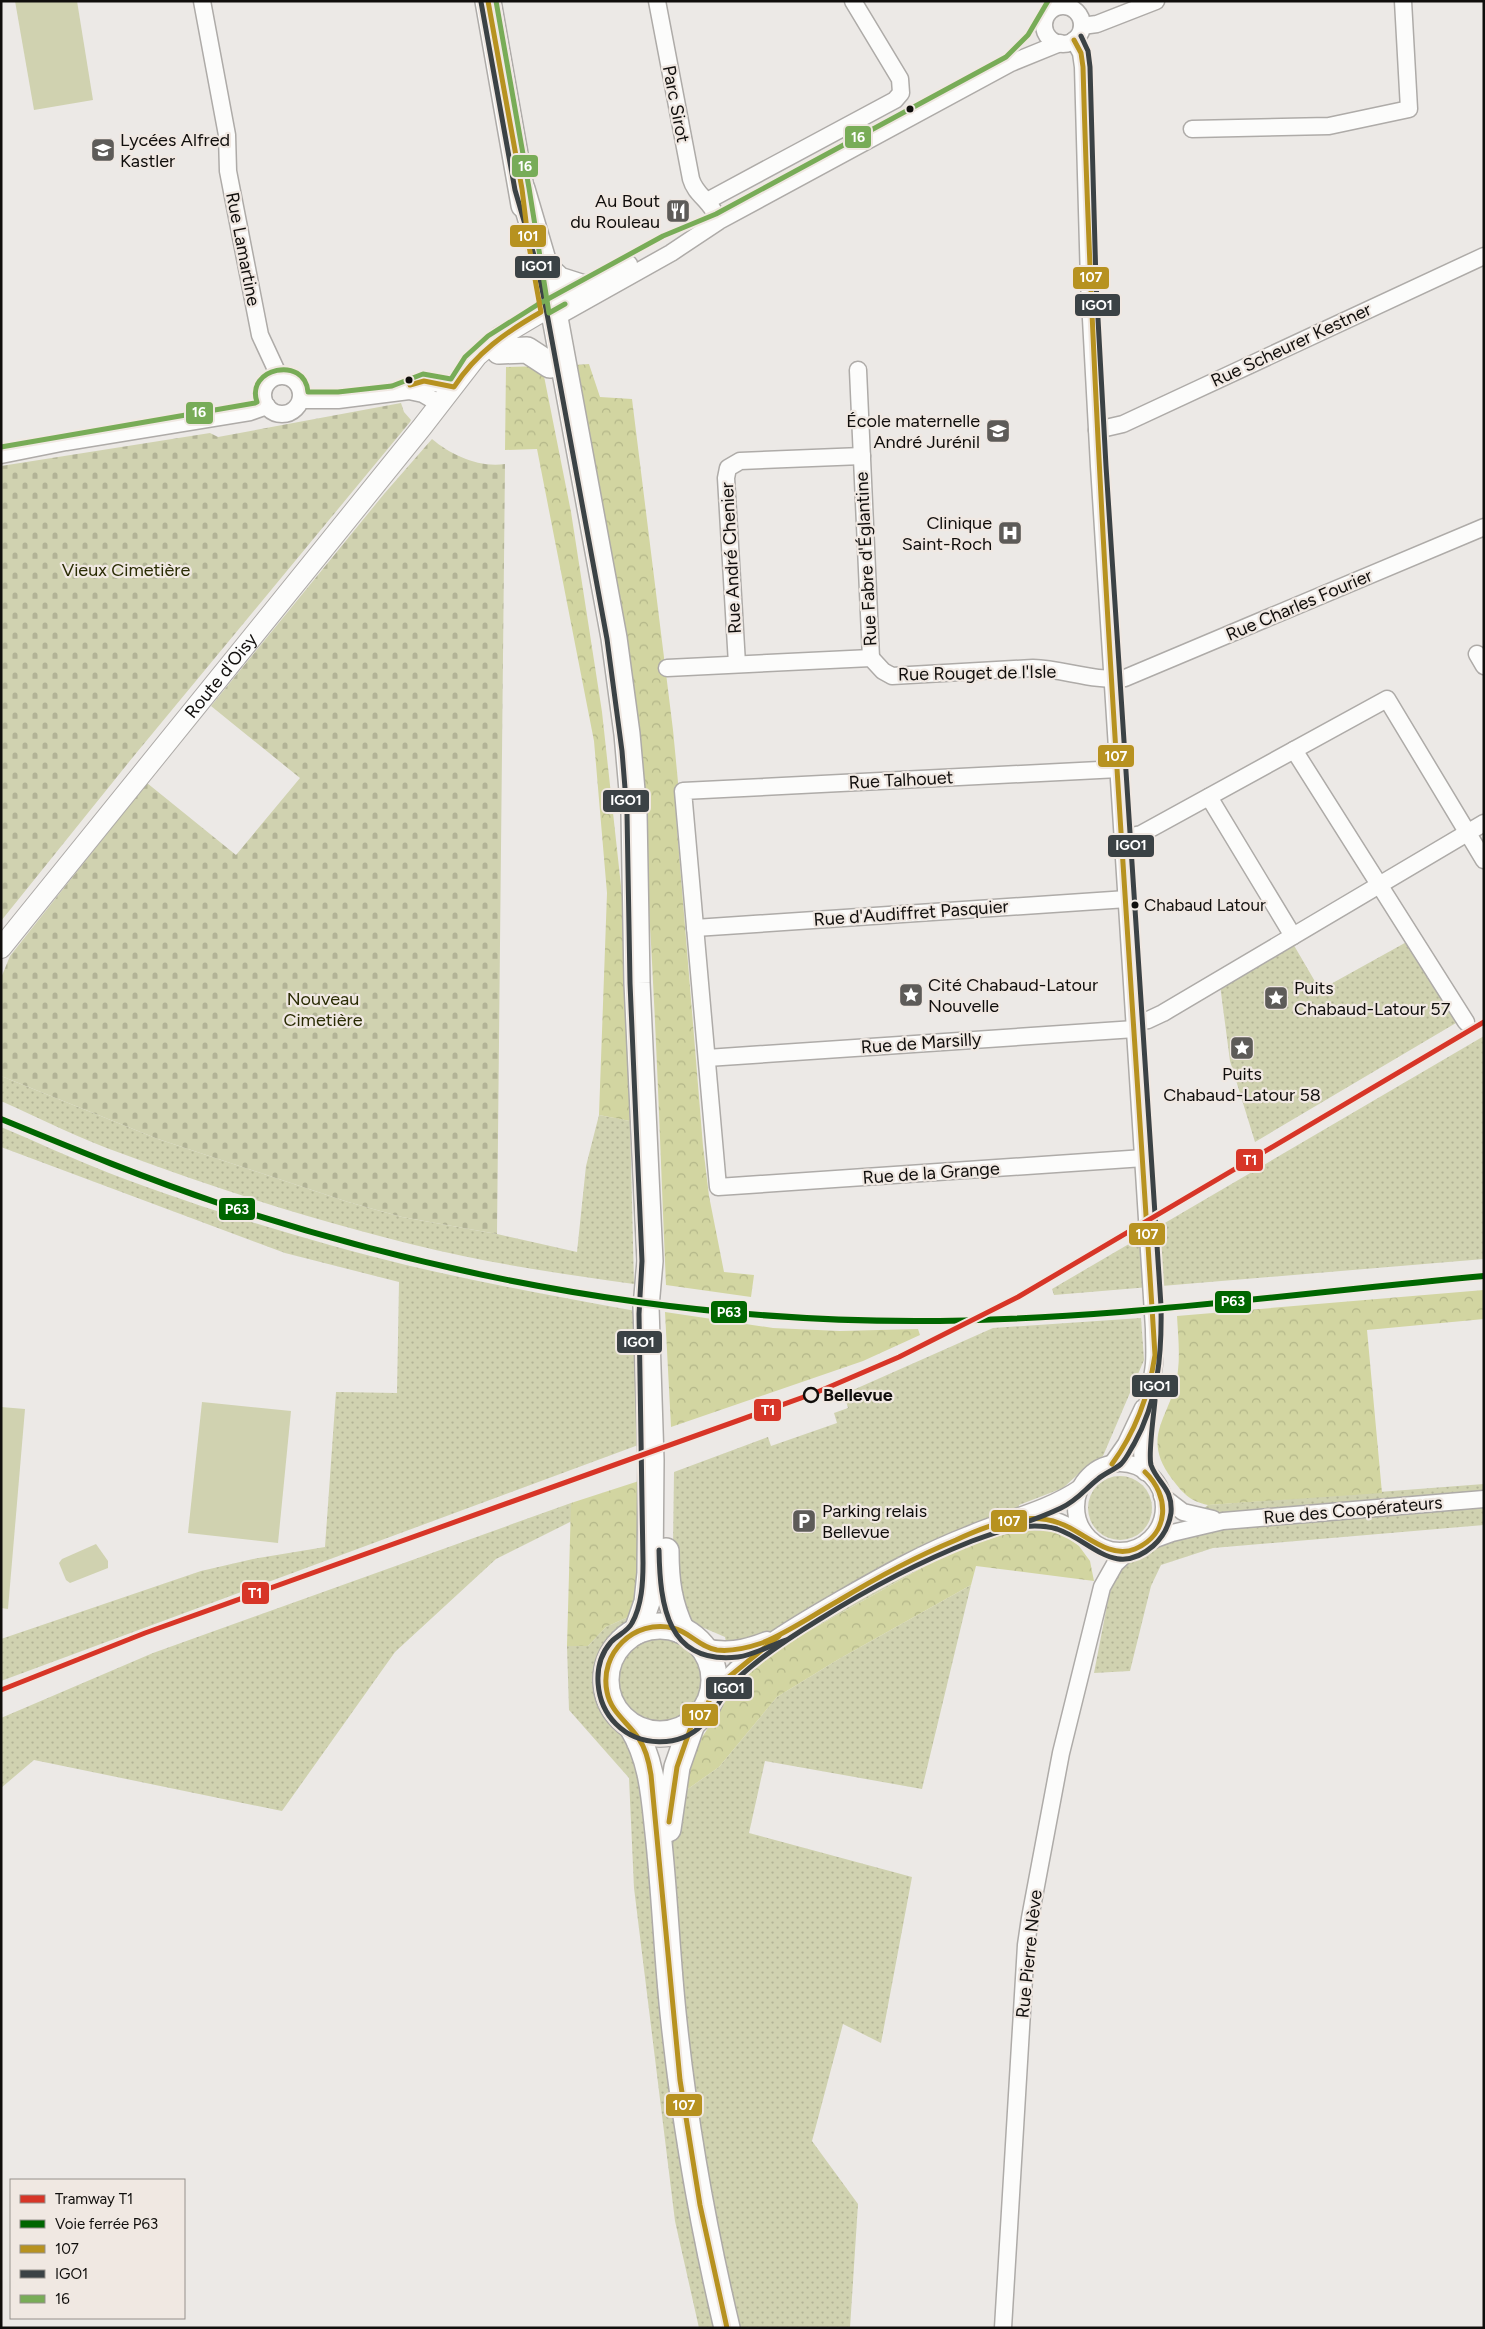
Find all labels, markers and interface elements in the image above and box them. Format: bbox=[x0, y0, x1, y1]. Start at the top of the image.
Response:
street label: Parc Sirot bbox=[658, 63, 694, 145]
unlabelled marker bbox=[905, 104, 915, 114]
line badge: 16 bbox=[844, 125, 872, 149]
place label: Lycées Alfred Kastler bbox=[120, 129, 230, 172]
text: 16 bbox=[851, 129, 865, 146]
school or university icon: Lycées Alfred Kastler bbox=[90, 137, 116, 163]
line badge: 16 bbox=[511, 154, 539, 178]
text: 16 bbox=[518, 158, 532, 175]
street label: Rue Lamartine bbox=[221, 190, 265, 308]
place label: Au Bout du Rouleau bbox=[570, 190, 660, 233]
restaurant icon: Au Bout du Rouleau bbox=[665, 198, 691, 224]
line badge: 101 bbox=[509, 224, 547, 248]
text: 101 bbox=[518, 228, 538, 245]
line badge: IGO1 bbox=[514, 255, 561, 279]
text: IGO1 bbox=[521, 258, 553, 275]
line badge: 107 bbox=[1072, 266, 1110, 290]
text: 107 bbox=[1080, 269, 1103, 286]
line badge: IGO1 bbox=[1074, 293, 1121, 317]
text: IGO1 bbox=[1081, 297, 1113, 314]
street label: Rue Scheurer Kestner bbox=[1207, 298, 1375, 392]
unlabelled marker bbox=[404, 375, 414, 385]
line badge: 16 bbox=[185, 401, 214, 425]
text: 16 bbox=[192, 404, 206, 421]
place label: École maternelle André Jurénil bbox=[846, 410, 980, 453]
school or university icon: École maternelle André Jurénil bbox=[985, 418, 1011, 444]
street label: Rue Fabre d'Églantine bbox=[850, 471, 882, 647]
street label: Rue André Chenier bbox=[716, 482, 746, 634]
place label: Clinique Saint-Roch bbox=[902, 512, 992, 555]
hospital icon: Clinique Saint-Roch bbox=[997, 520, 1023, 546]
park label: Vieux Cimetière bbox=[62, 559, 190, 581]
street label: Rue Charles Fourier bbox=[1223, 564, 1375, 646]
street label: Route d'Oisy bbox=[180, 628, 262, 723]
street label: Rue Rouget de l'Isle bbox=[898, 661, 1057, 685]
line badge: 107 bbox=[1097, 744, 1135, 768]
text: 107 bbox=[1105, 748, 1128, 765]
street label: Rue Talhouet bbox=[848, 766, 954, 794]
line badge: IGO1 bbox=[602, 789, 650, 813]
text: IGO1 bbox=[610, 792, 642, 809]
line badge: IGO1 bbox=[1107, 834, 1155, 858]
text: IGO1 bbox=[1115, 837, 1147, 854]
street label: Rue d'Audiffret Pasquier bbox=[813, 895, 1009, 931]
place label: Chabaud Latour bbox=[1144, 895, 1266, 915]
marker: Chabaud Latour bbox=[1130, 900, 1140, 910]
place label: Cité Chabaud-Latour Nouvelle bbox=[928, 974, 1098, 1017]
place label: Puits Chabaud-Latour 57 bbox=[1294, 977, 1451, 1020]
place icon: Cité Chabaud-Latour Nouvelle bbox=[898, 982, 924, 1008]
place icon: Puits Chabaud-Latour 57 bbox=[1263, 985, 1289, 1011]
park label: Nouveau Cimetière bbox=[283, 988, 363, 1031]
street label: Rue de Marsilly bbox=[860, 1028, 983, 1058]
place icon: Puits Chabaud-Latour 58 bbox=[1229, 1035, 1255, 1061]
place label: Puits Chabaud-Latour 58 bbox=[1163, 1063, 1321, 1106]
line badge: T1 bbox=[1235, 1148, 1264, 1172]
text: T1 bbox=[1243, 1152, 1257, 1169]
street label: Rue de la Grange bbox=[862, 1157, 1000, 1189]
line badge: P63 bbox=[218, 1197, 256, 1221]
text: P63 bbox=[225, 1201, 249, 1218]
line badge: 107 bbox=[1128, 1222, 1166, 1246]
text: 107 bbox=[1136, 1226, 1159, 1243]
line badge: P63 bbox=[1214, 1290, 1252, 1314]
text: P63 bbox=[1221, 1293, 1245, 1310]
line badge: P63 bbox=[710, 1300, 748, 1324]
text: P63 bbox=[717, 1304, 741, 1321]
line badge: IGO1 bbox=[616, 1330, 663, 1354]
text: IGO1 bbox=[623, 1334, 655, 1351]
line badge: IGO1 bbox=[1131, 1374, 1179, 1398]
text: IGO1 bbox=[1139, 1378, 1171, 1395]
place label: Bellevue bbox=[823, 1384, 893, 1406]
marker: Bellevue bbox=[803, 1387, 819, 1403]
line badge: T1 bbox=[753, 1398, 782, 1422]
text: T1 bbox=[761, 1402, 775, 1419]
street label: Rue des Coopérateurs bbox=[1263, 1491, 1443, 1529]
place label: Parking relais Bellevue bbox=[822, 1500, 927, 1543]
parking icon: Parking relais Bellevue bbox=[791, 1508, 817, 1534]
line badge: 107 bbox=[990, 1509, 1028, 1533]
text: 107 bbox=[998, 1513, 1021, 1530]
line badge: T1 bbox=[241, 1581, 270, 1605]
text: T1 bbox=[248, 1585, 262, 1602]
line badge: IGO1 bbox=[705, 1676, 753, 1700]
text: IGO1 bbox=[713, 1680, 745, 1697]
line badge: 107 bbox=[681, 1703, 719, 1727]
text: 107 bbox=[689, 1707, 712, 1724]
street label: Rue Pierre Nève bbox=[1011, 1889, 1047, 2019]
line badge: 107 bbox=[665, 2093, 703, 2117]
text: 107 bbox=[673, 2097, 696, 2114]
legend bbox=[10, 2179, 185, 2319]
text: Tramway T1 bbox=[55, 2190, 133, 2208]
text: Voie ferrée P63 bbox=[55, 2215, 158, 2233]
text: 107 bbox=[55, 2240, 79, 2258]
text: IGO1 bbox=[55, 2265, 88, 2283]
text: 16 bbox=[55, 2290, 70, 2308]

